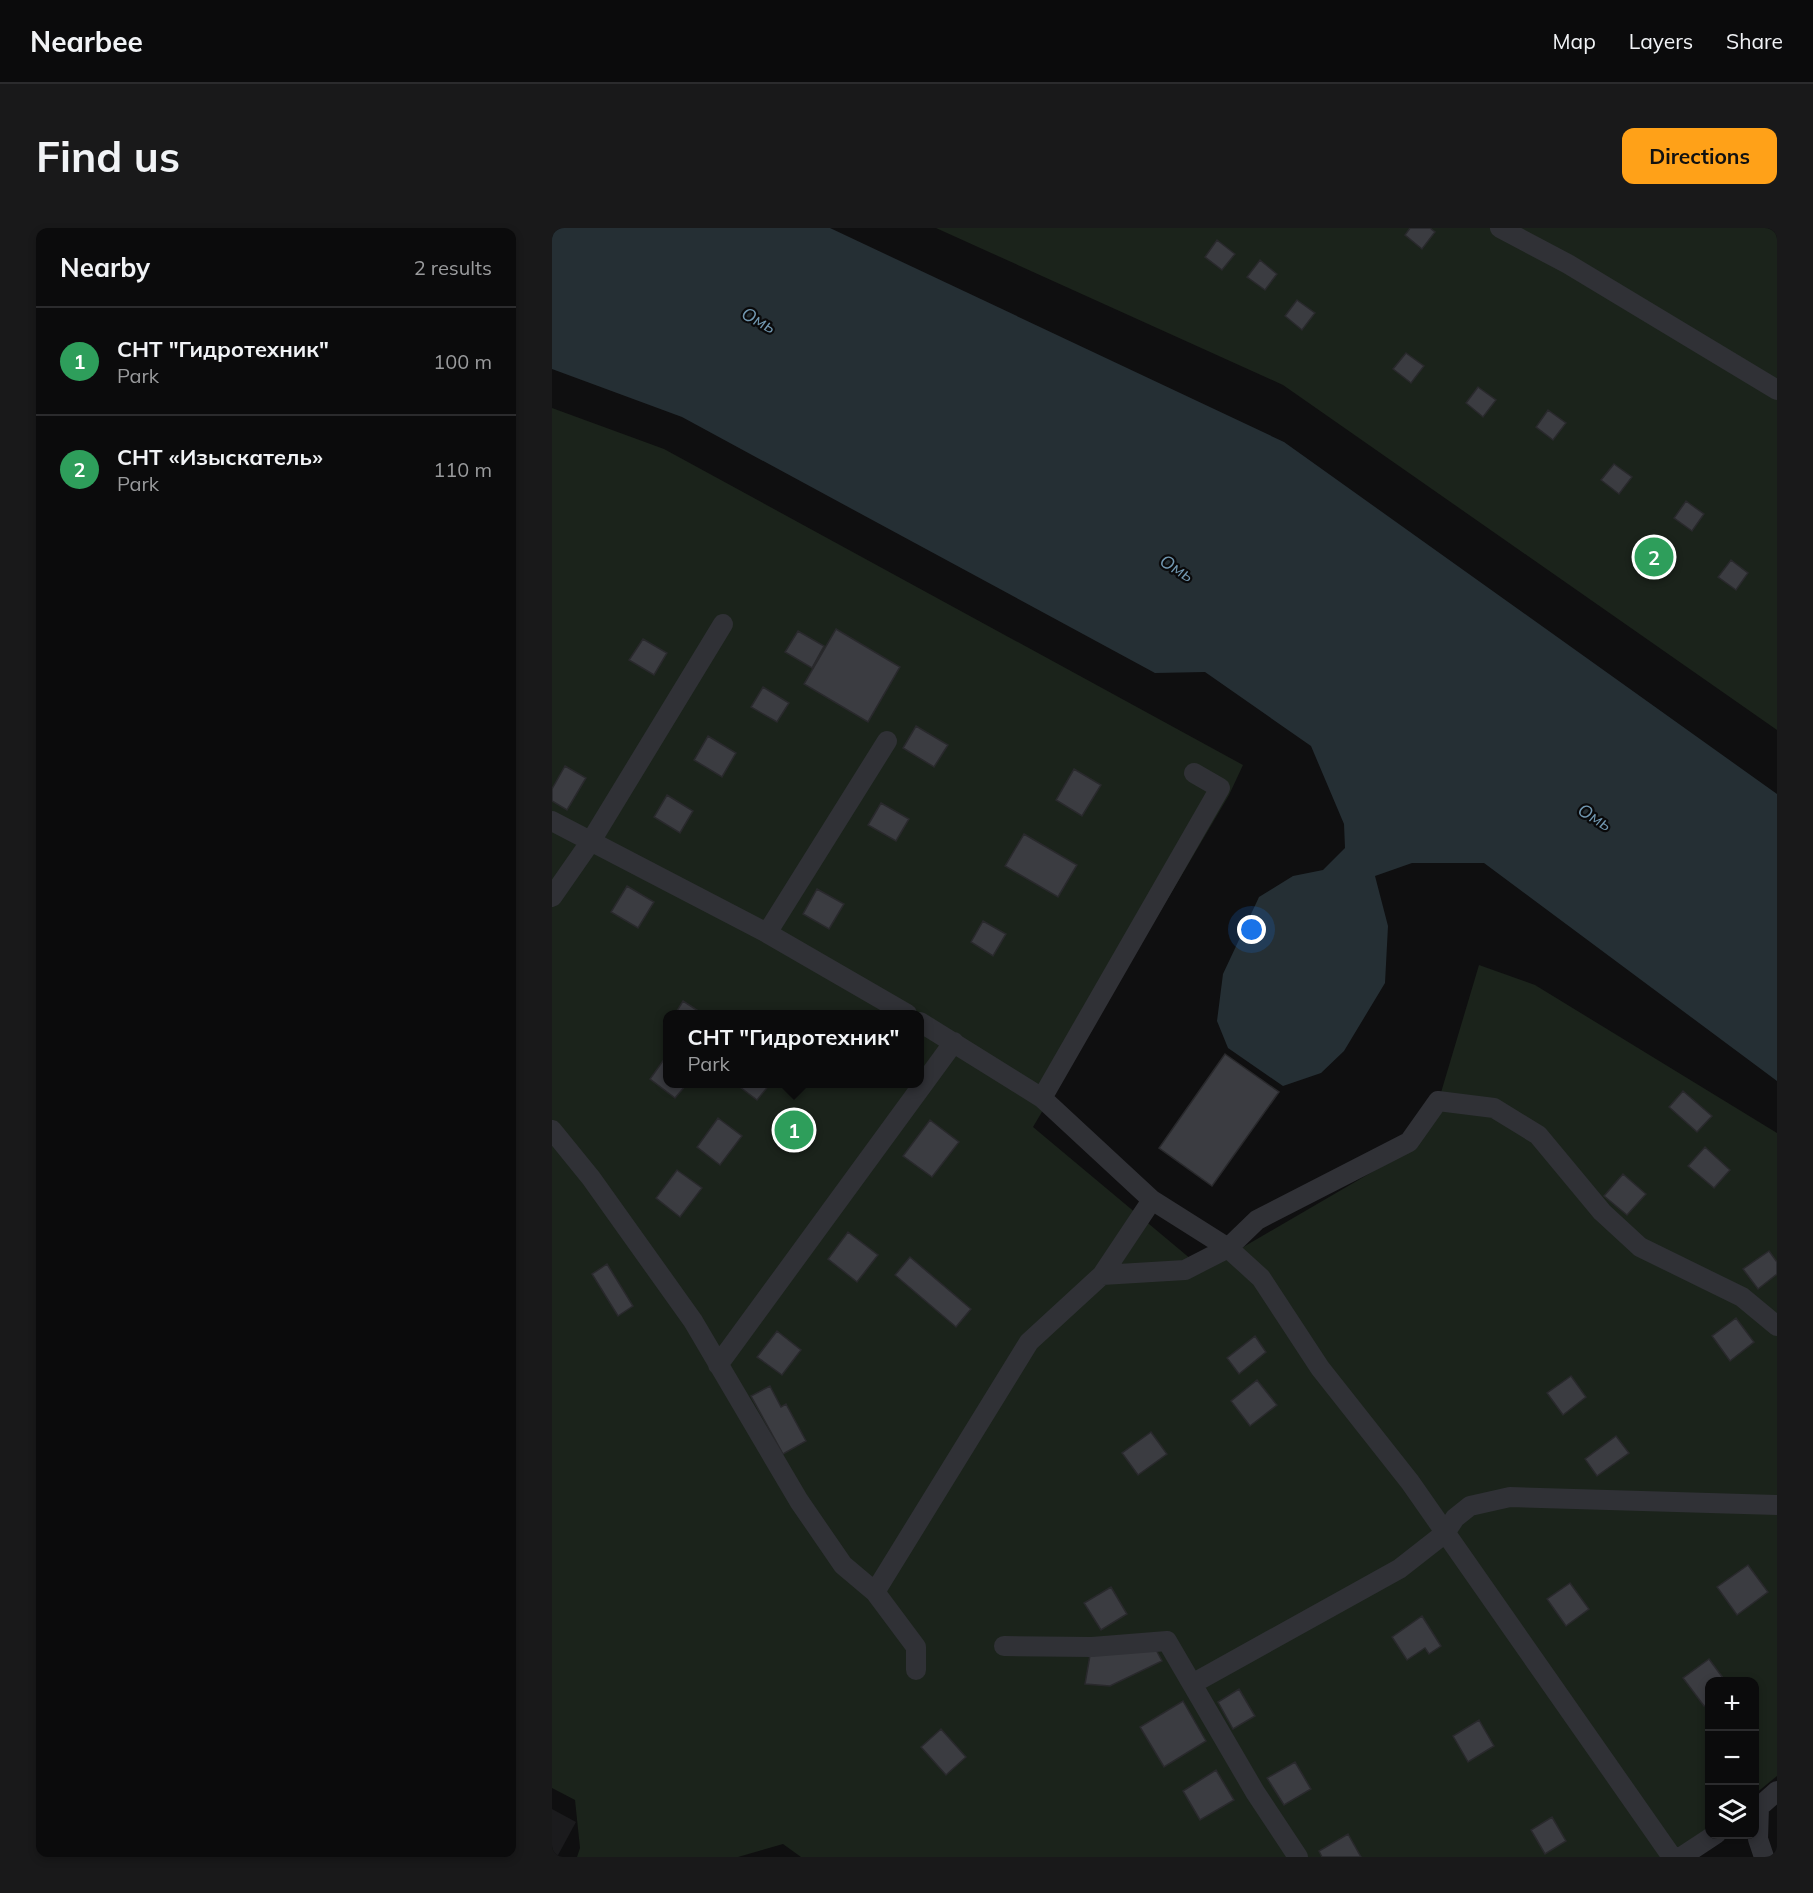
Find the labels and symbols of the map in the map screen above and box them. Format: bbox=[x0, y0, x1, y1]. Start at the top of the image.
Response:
water label: Омь bbox=[738, 301, 780, 339]
pin: 2 bbox=[1634, 534, 1674, 580]
water label: Омь bbox=[1156, 549, 1198, 587]
water label: Омь bbox=[1574, 798, 1616, 836]
your location bbox=[1237, 915, 1266, 944]
pin: 1 bbox=[774, 1108, 814, 1152]

